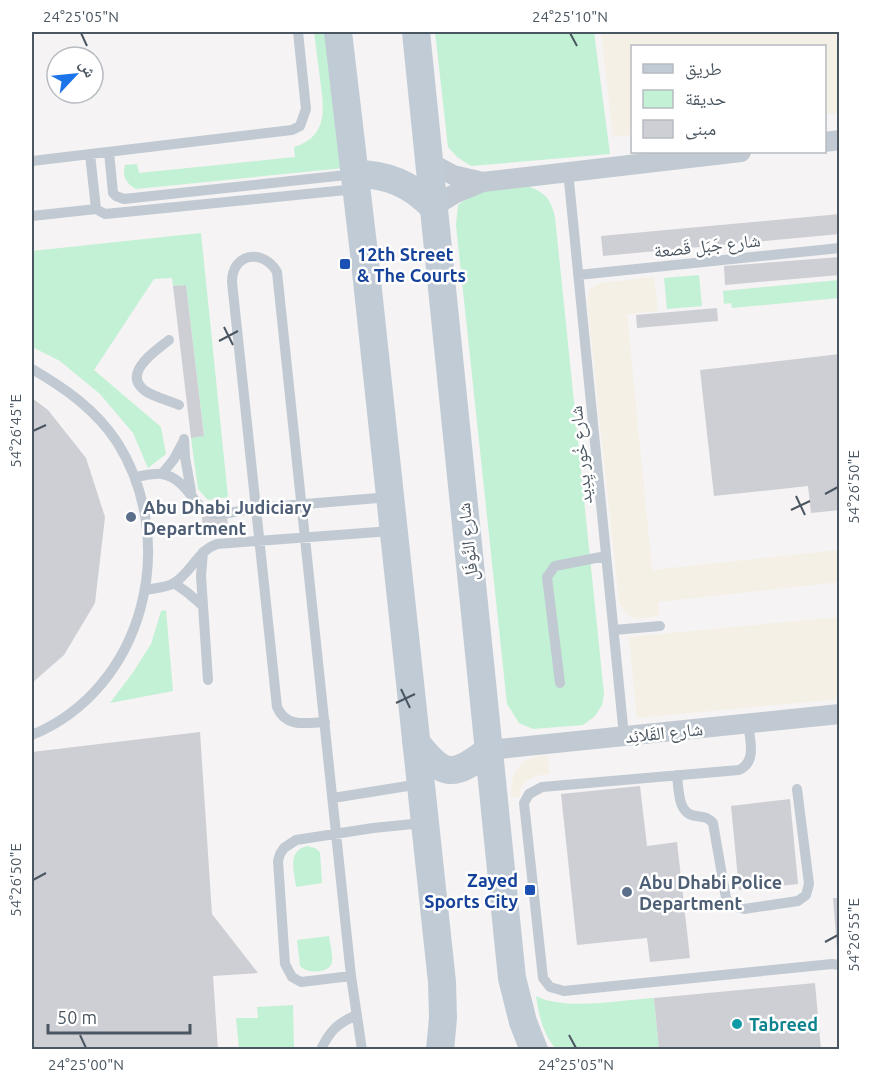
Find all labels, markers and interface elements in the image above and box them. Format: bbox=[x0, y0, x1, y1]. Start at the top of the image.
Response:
text: 24°25'05"N bbox=[43, 8, 119, 25]
text: 24°25'10"N bbox=[532, 8, 608, 25]
north arrow bbox=[45, 45, 105, 105]
legend bbox=[631, 45, 826, 153]
text: ش bbox=[76, 57, 100, 80]
text: طريق bbox=[685, 58, 722, 80]
text: حديقة bbox=[685, 88, 726, 109]
text: مبنى bbox=[685, 118, 716, 140]
street label: شارع جَبَل قَصعة bbox=[653, 229, 761, 263]
place label: 12th Street & The Courts bbox=[357, 244, 466, 285]
marker: 12th Street & The Courts bbox=[338, 257, 352, 271]
text: 54°26'45"E bbox=[7, 394, 24, 468]
street label: شارع خُور يِدِيد bbox=[565, 405, 599, 505]
text: 54°26'50"E bbox=[845, 450, 862, 524]
place label: Abu Dhabi Judiciary Department bbox=[143, 497, 312, 538]
street label: شارع النَّوفَل bbox=[453, 502, 483, 582]
marker: Abu Dhabi Judiciary Department bbox=[124, 510, 138, 524]
street label: شارع القَلائِد bbox=[624, 718, 704, 748]
text: 54°26'50"E bbox=[7, 843, 24, 917]
place label: Zayed Sports City bbox=[424, 870, 518, 911]
place label: Abu Dhabi Police Department bbox=[639, 872, 782, 913]
marker: Zayed Sports City bbox=[523, 883, 537, 897]
marker: Abu Dhabi Police Department bbox=[620, 885, 634, 899]
text: 54°26'55"E bbox=[845, 898, 862, 972]
scale bar bbox=[48, 997, 190, 1035]
text: 50 m bbox=[57, 1007, 97, 1027]
place label: Tabreed bbox=[749, 1014, 818, 1034]
marker: Tabreed bbox=[730, 1017, 744, 1031]
text: 24°25'00"N bbox=[48, 1056, 124, 1073]
text: 24°25'05"N bbox=[538, 1056, 614, 1073]

